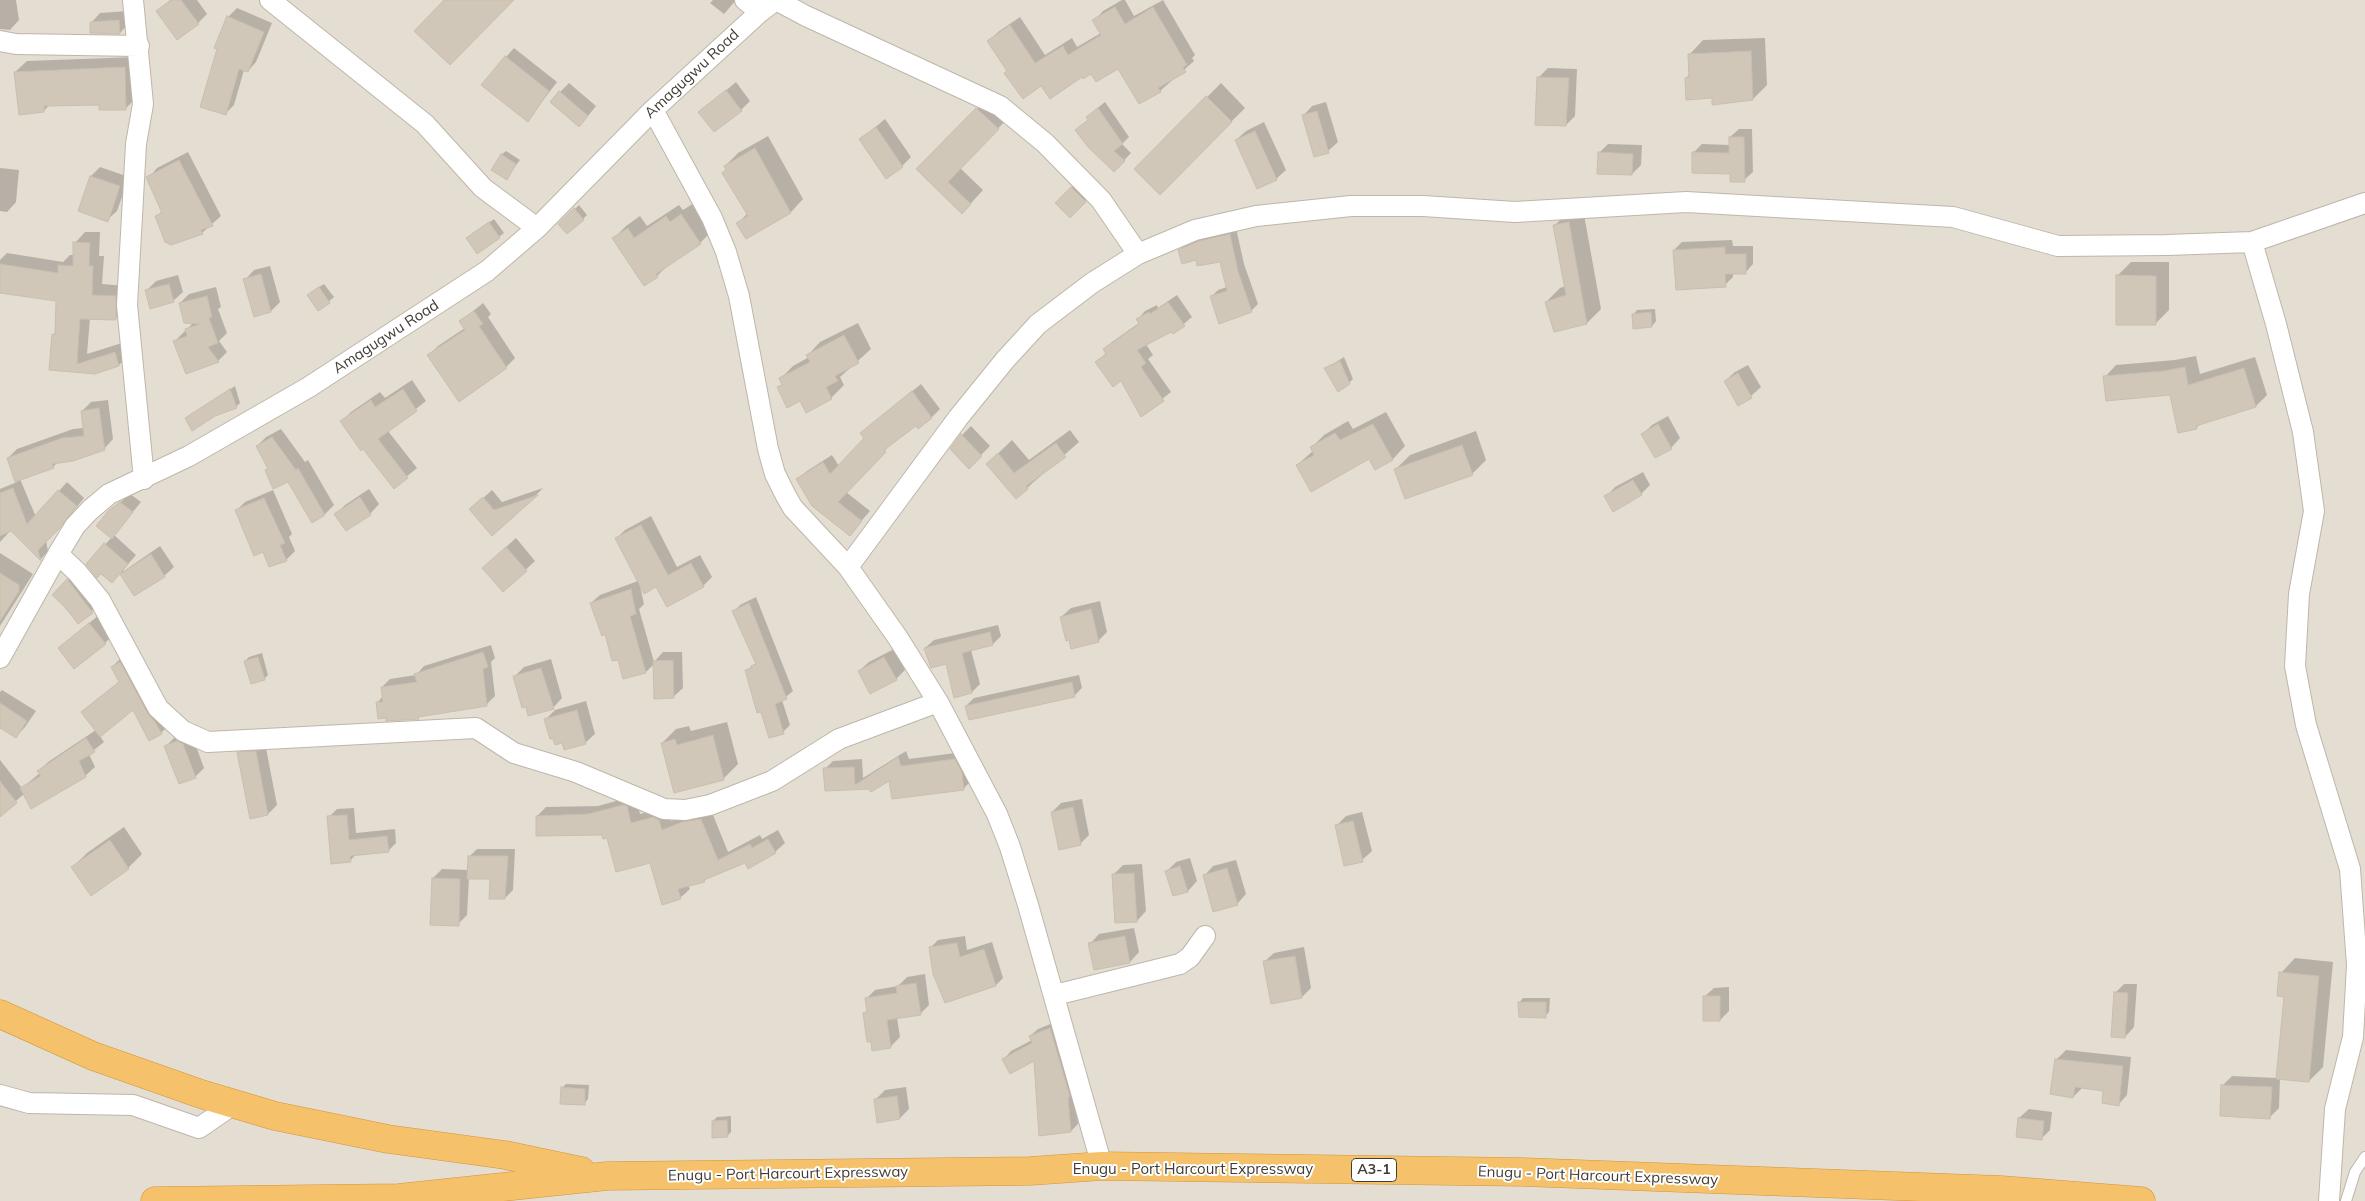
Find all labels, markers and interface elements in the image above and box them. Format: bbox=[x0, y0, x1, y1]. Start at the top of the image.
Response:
street label: Amagugwu Road bbox=[641, 26, 743, 122]
street label: Amagugwu Road bbox=[330, 296, 442, 378]
road number: A3-1 bbox=[1352, 1158, 1396, 1182]
street label: Enugu - Port Harcourt Expressway bbox=[1073, 1160, 1313, 1178]
street label: Enugu - Port Harcourt Expressway bbox=[668, 1163, 908, 1185]
street label: Enugu - Port Harcourt Expressway bbox=[1478, 1163, 1718, 1189]

